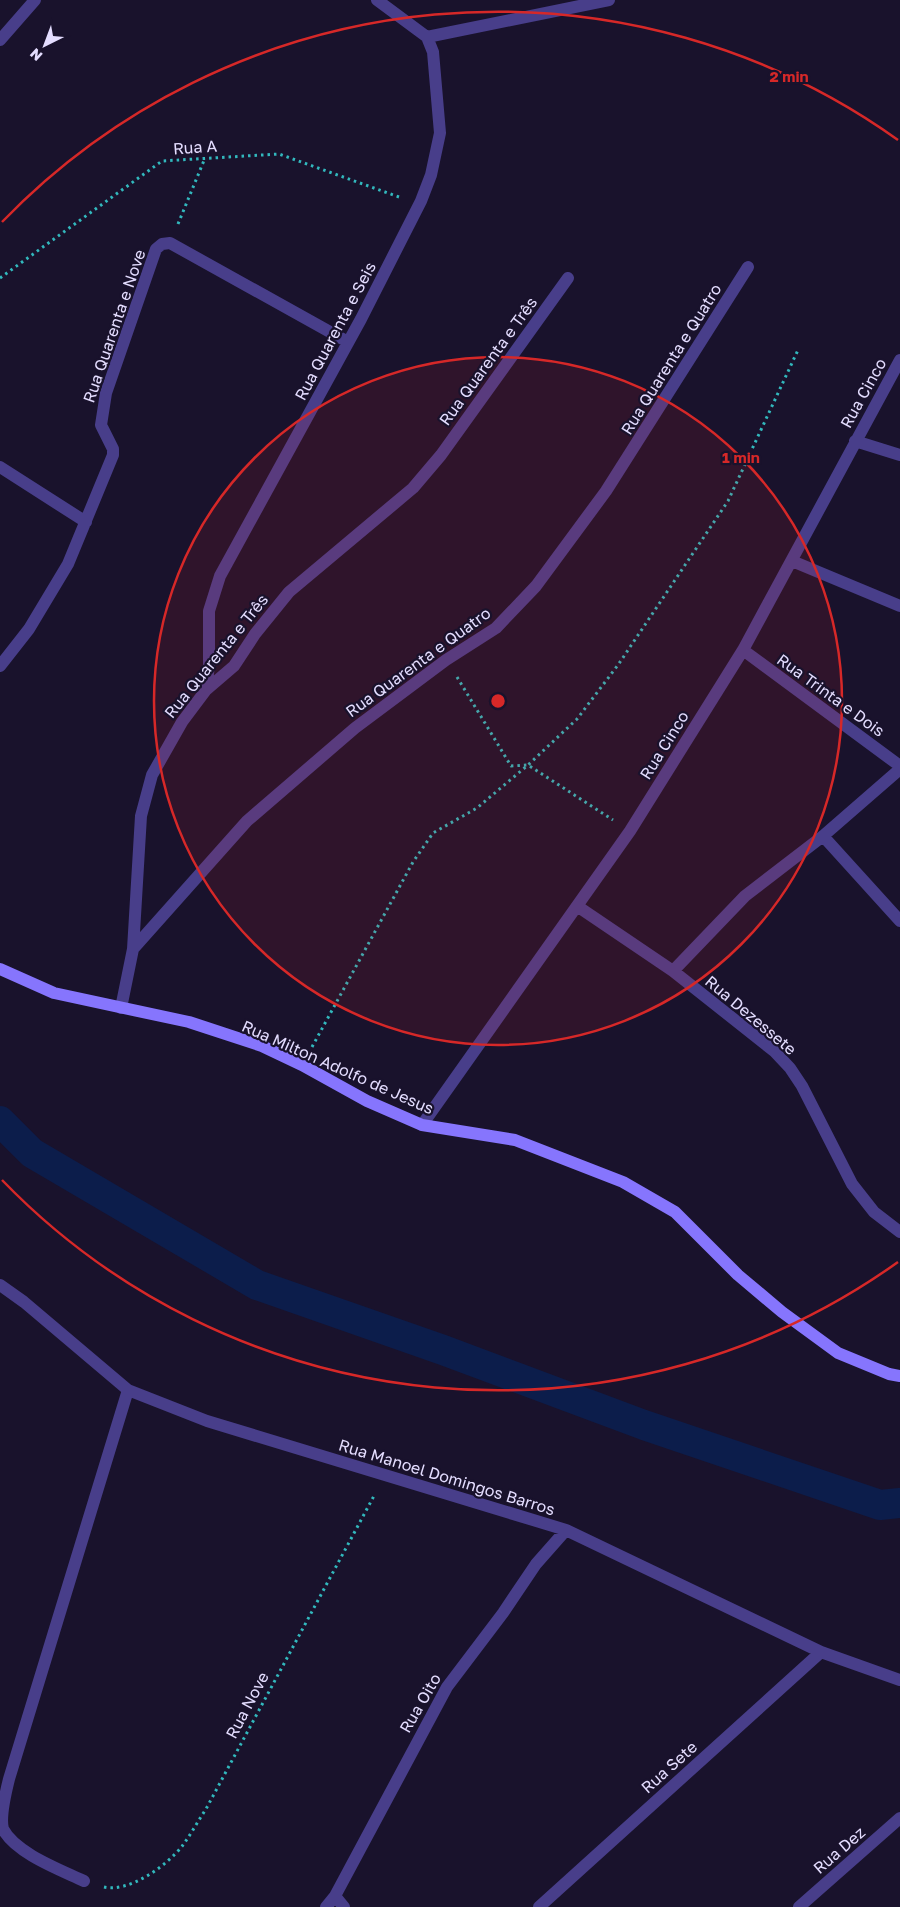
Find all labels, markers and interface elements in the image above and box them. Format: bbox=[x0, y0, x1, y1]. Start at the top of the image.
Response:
north arrow bbox=[20, 20, 70, 70]
text: N bbox=[26, 45, 46, 65]
text: 2 min bbox=[769, 67, 809, 85]
street label: Rua A bbox=[172, 135, 218, 159]
street label: Rua Quarenta e Nove bbox=[78, 247, 150, 405]
street label: Rua Quarenta e Seis bbox=[290, 258, 380, 404]
street label: Rua Quarenta e Quatro bbox=[616, 280, 726, 438]
street label: Rua Quarenta e Três bbox=[435, 293, 541, 429]
street label: Rua Cinco bbox=[836, 355, 890, 431]
text: 1 min bbox=[722, 448, 760, 466]
street label: Rua Quarenta e Três bbox=[160, 590, 272, 722]
street label: Rua Quarenta e Quatro bbox=[342, 603, 494, 721]
street label: Rua Trinta e Dois bbox=[773, 649, 889, 741]
centre of rings bbox=[489, 692, 507, 710]
street label: Rua Cinco bbox=[635, 707, 693, 783]
street label: Rua Dezessete bbox=[701, 971, 801, 1059]
street label: Rua Milton Adolfo de Jesus bbox=[239, 1016, 437, 1118]
street label: Rua Manoel Domingos Barros bbox=[336, 1435, 558, 1519]
street label: Rua Nove bbox=[221, 1668, 273, 1742]
street label: Rua Oito bbox=[395, 1670, 445, 1736]
street label: Rua Sete bbox=[637, 1737, 701, 1797]
street label: Rua Dez bbox=[809, 1822, 869, 1878]

